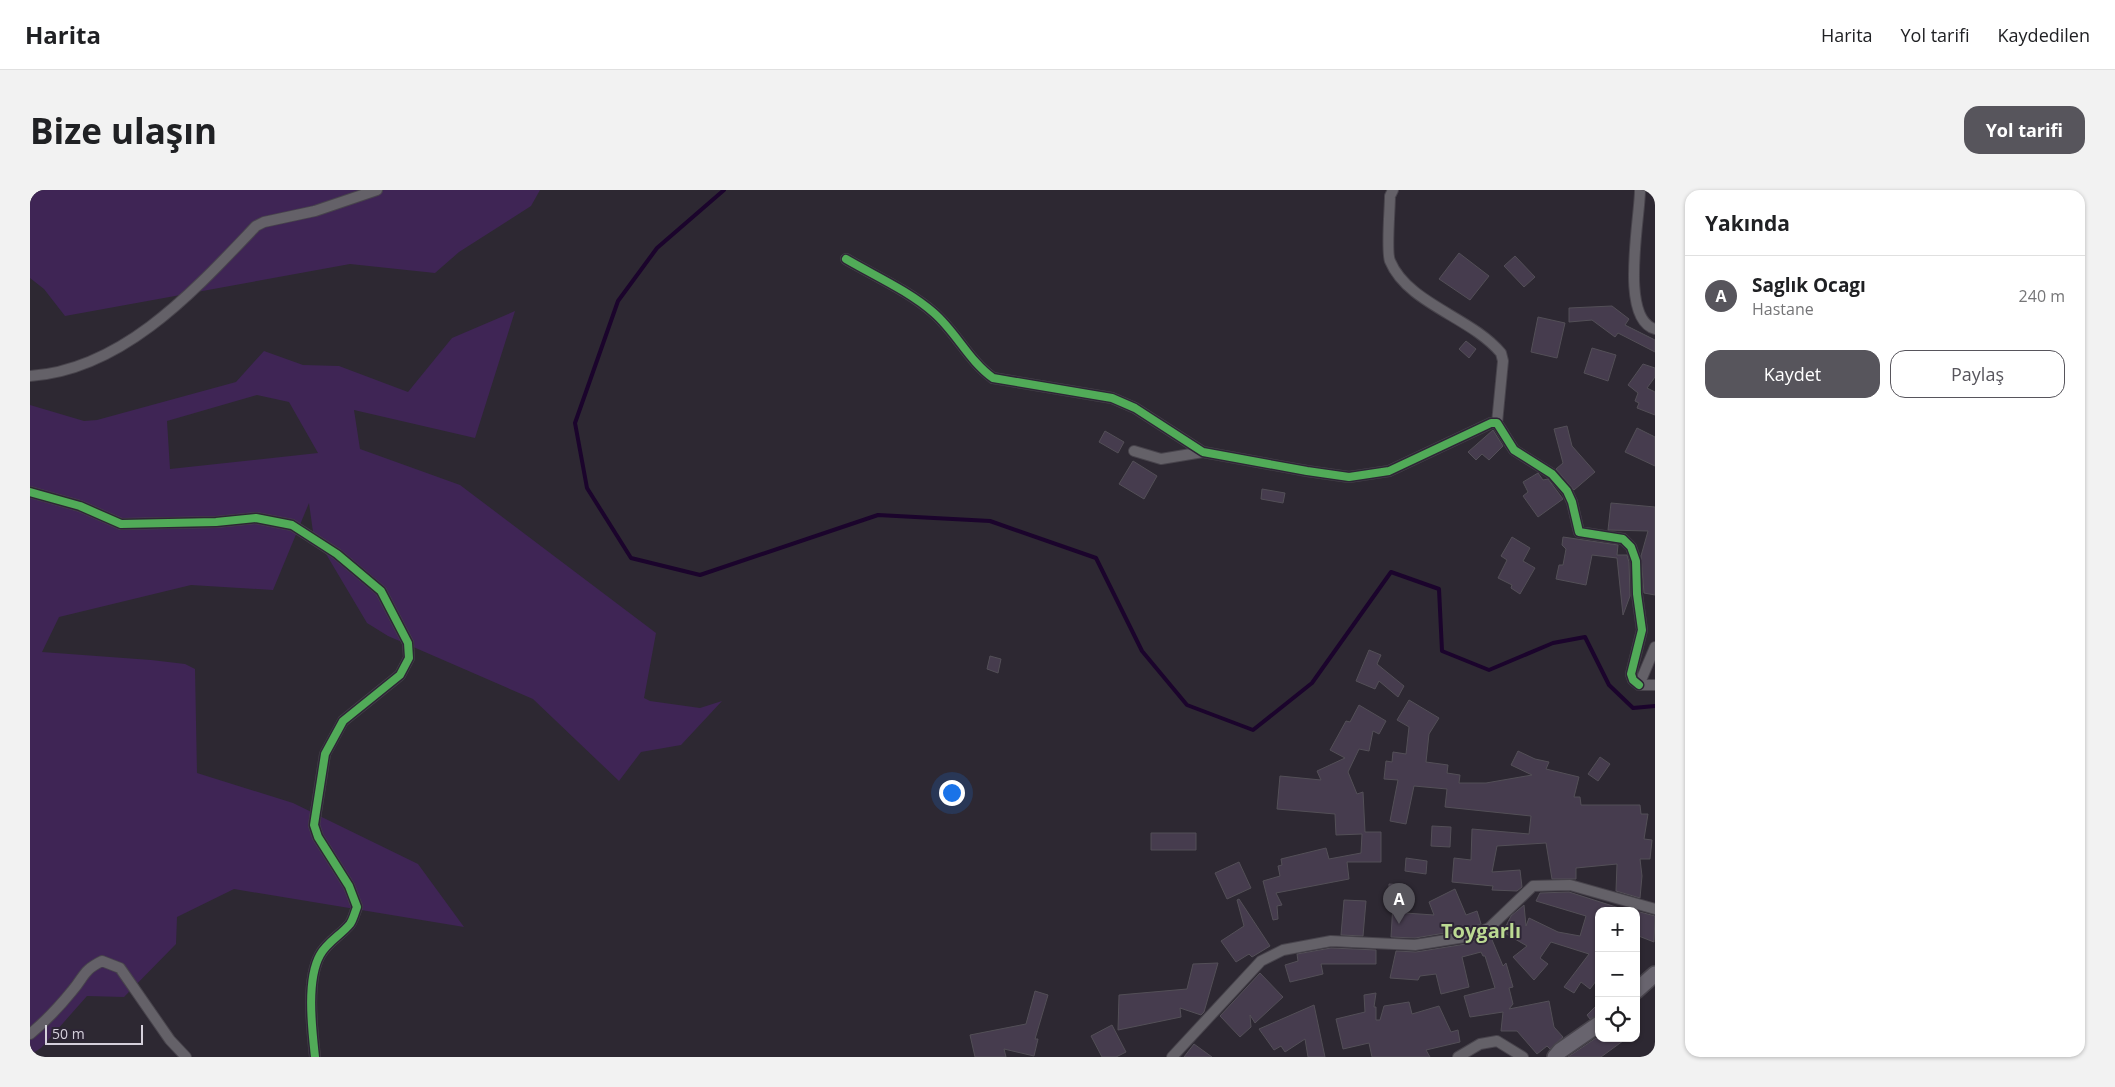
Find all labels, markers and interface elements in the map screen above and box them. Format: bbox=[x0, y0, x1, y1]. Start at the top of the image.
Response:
text: Harita bbox=[25, 18, 101, 51]
text: Harita bbox=[1821, 23, 1873, 47]
text: Yol tarifi bbox=[1901, 23, 1970, 47]
text: Kaydedilen bbox=[1998, 23, 2090, 47]
button: Yol tarifi bbox=[1964, 106, 2085, 154]
text: Bize ulaşın bbox=[30, 107, 217, 154]
text: Yakında bbox=[1705, 209, 1790, 237]
text: Saglık Ocagı bbox=[1752, 272, 1866, 298]
text: A bbox=[1715, 285, 1727, 307]
text: 240 m bbox=[2019, 285, 2065, 307]
text: Hastane bbox=[1752, 298, 1814, 320]
button: Kaydet bbox=[1705, 350, 1880, 398]
button: Paylaş bbox=[1890, 350, 2065, 398]
your location bbox=[939, 780, 965, 806]
pin: A bbox=[1383, 883, 1415, 924]
map controls bbox=[1595, 907, 1640, 1042]
button: + bbox=[1595, 907, 1640, 952]
district label: Toygarlı bbox=[1441, 917, 1521, 944]
button: − bbox=[1595, 952, 1640, 997]
button: locate bbox=[1595, 997, 1640, 1042]
scale bar bbox=[45, 1022, 142, 1045]
text: 50 m bbox=[52, 1024, 85, 1043]

